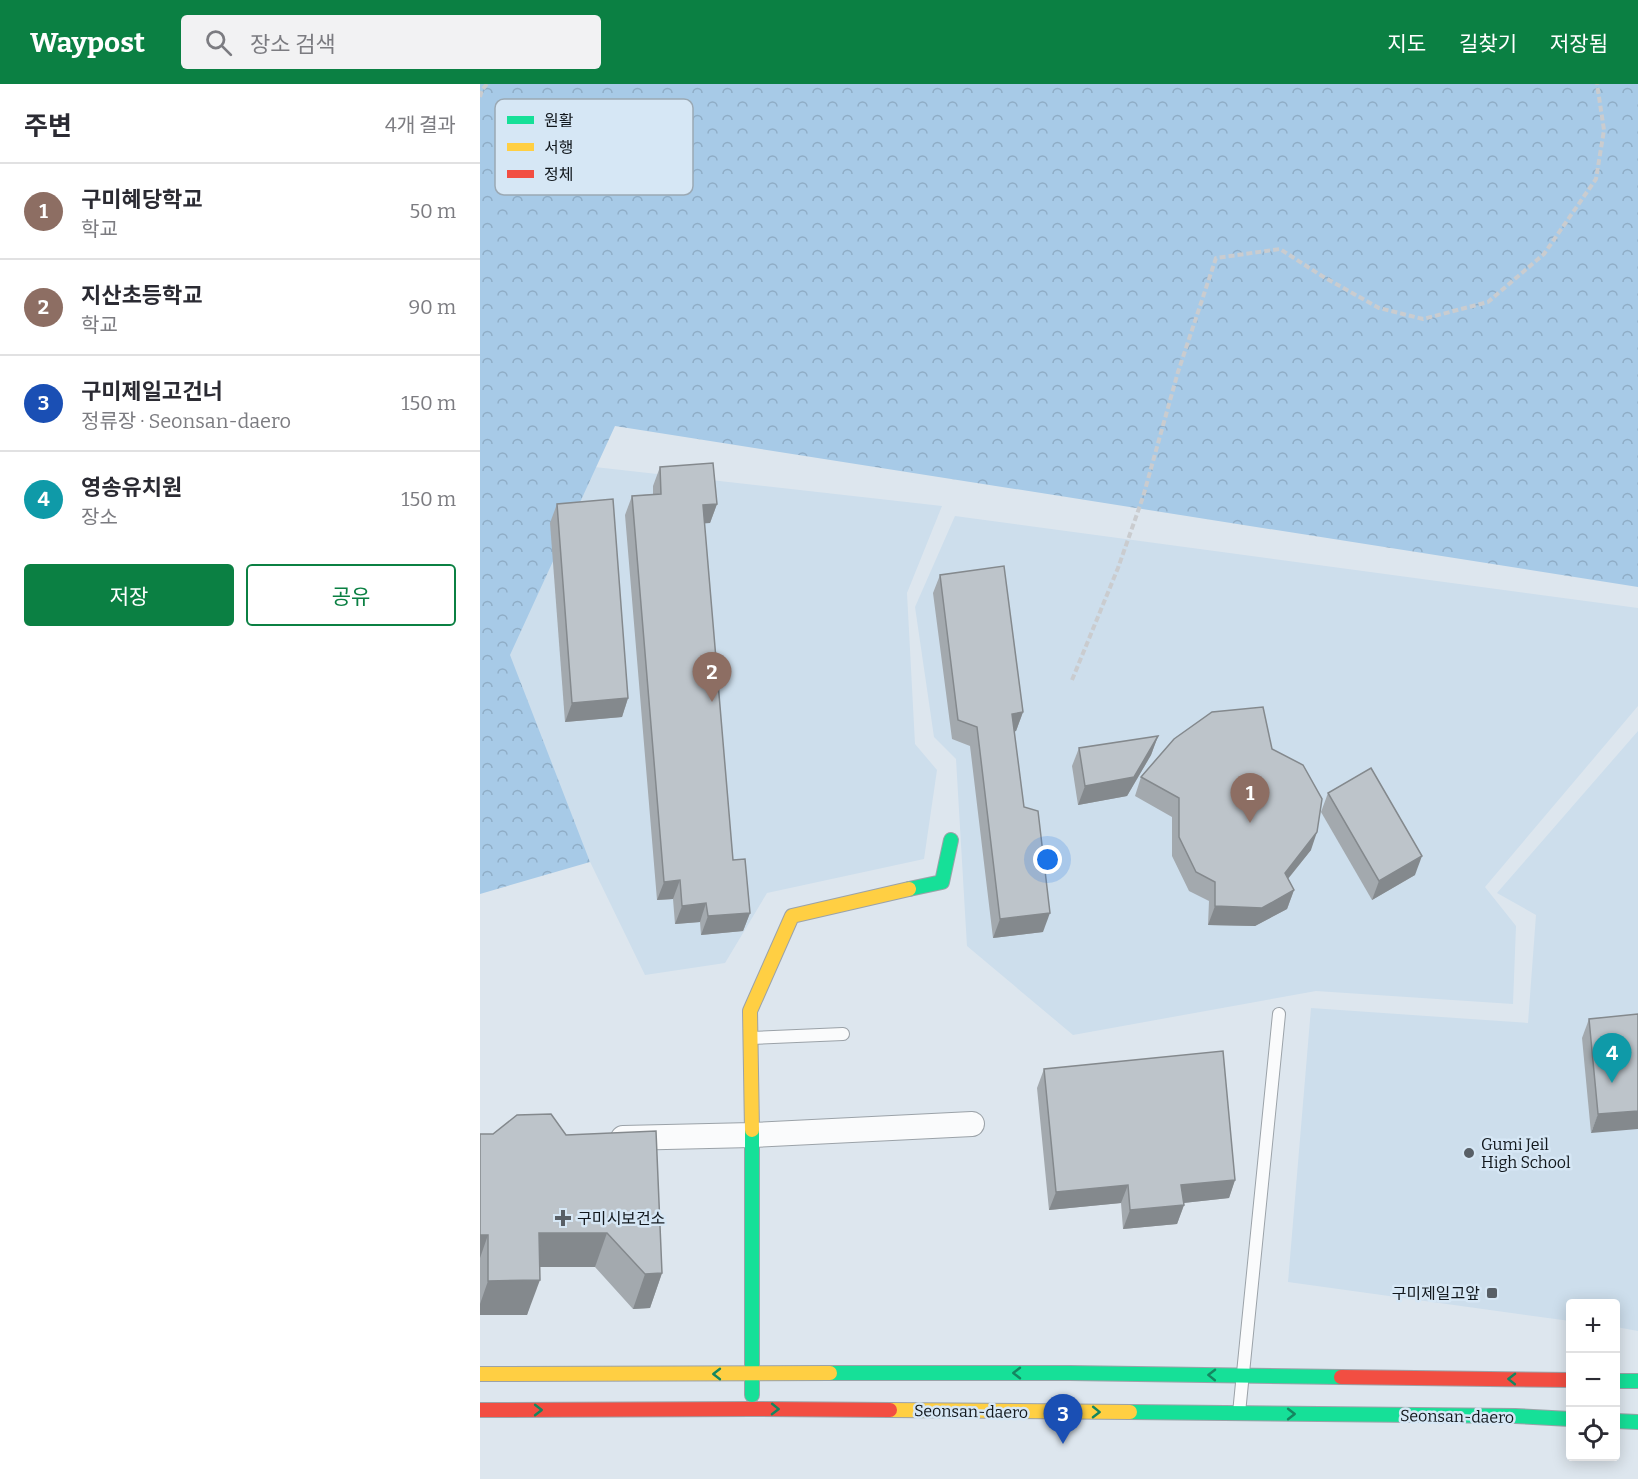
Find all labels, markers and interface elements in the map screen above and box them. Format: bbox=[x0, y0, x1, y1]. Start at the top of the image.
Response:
search box bbox=[181, 15, 601, 69]
text: Waypost bbox=[30, 26, 145, 59]
icon: search bbox=[202, 26, 235, 59]
text: 장소 검색 bbox=[250, 31, 335, 58]
text: 지도 bbox=[1387, 31, 1426, 57]
text: 길찾기 bbox=[1459, 31, 1517, 57]
text: 저장됨 bbox=[1550, 31, 1608, 57]
legend bbox=[495, 99, 693, 195]
text: 주변 bbox=[24, 111, 72, 142]
text: 원활 bbox=[544, 111, 574, 130]
text: 4개 결과 bbox=[385, 113, 456, 137]
text: 서행 bbox=[544, 138, 573, 157]
text: 정체 bbox=[544, 165, 573, 184]
text: 구미혜당학교 bbox=[81, 186, 202, 213]
text: 1 bbox=[39, 199, 48, 223]
text: 50 m bbox=[409, 199, 456, 223]
text: 학교 bbox=[81, 217, 118, 241]
text: 지산초등학교 bbox=[81, 282, 202, 309]
text: 2 bbox=[38, 295, 49, 319]
text: 90 m bbox=[408, 295, 456, 319]
text: 학교 bbox=[81, 313, 118, 337]
text: 구미제일고건너 bbox=[81, 378, 223, 405]
text: 3 bbox=[38, 391, 49, 415]
text: 150 m bbox=[401, 391, 456, 415]
text: 정류장 · Seonsan-daero bbox=[81, 409, 291, 433]
text: 영송유치원 bbox=[81, 474, 182, 501]
text: 4 bbox=[37, 487, 50, 511]
text: 150 m bbox=[401, 487, 456, 511]
text: 장소 bbox=[81, 505, 118, 529]
button: 저장 bbox=[24, 564, 234, 626]
button: 공유 bbox=[246, 564, 456, 626]
pin: 2 bbox=[692, 652, 732, 702]
pin: 1 bbox=[1230, 774, 1270, 823]
your location bbox=[1033, 845, 1062, 874]
pin: 4 bbox=[1592, 1034, 1632, 1083]
place label: Gumi Jeil High School bbox=[1481, 1135, 1571, 1172]
marker: Gumi Jeil High School bbox=[1462, 1146, 1476, 1160]
marker: 구미시보건소 bbox=[554, 1209, 572, 1227]
place label: 구미시보건소 bbox=[577, 1209, 665, 1228]
place label: 구미제일고앞 bbox=[1392, 1284, 1480, 1303]
marker: 구미제일고앞 bbox=[1485, 1286, 1499, 1300]
map controls bbox=[1566, 1299, 1620, 1461]
button: + bbox=[1566, 1299, 1620, 1353]
button: − bbox=[1566, 1353, 1620, 1407]
one-way arrow bbox=[1013, 1367, 1022, 1379]
one-way arrow bbox=[713, 1368, 722, 1380]
one-way arrow bbox=[1208, 1369, 1217, 1381]
one-way arrow bbox=[1508, 1373, 1517, 1385]
pin: 3 bbox=[1044, 1394, 1082, 1444]
street label: Seonsan-daero bbox=[914, 1401, 1028, 1422]
one-way arrow bbox=[771, 1403, 780, 1416]
one-way arrow bbox=[534, 1404, 543, 1416]
one-way arrow bbox=[1092, 1406, 1101, 1419]
street label: Seonsan-daero bbox=[1400, 1406, 1514, 1427]
button: locate bbox=[1566, 1407, 1620, 1461]
one-way arrow bbox=[1287, 1408, 1296, 1420]

